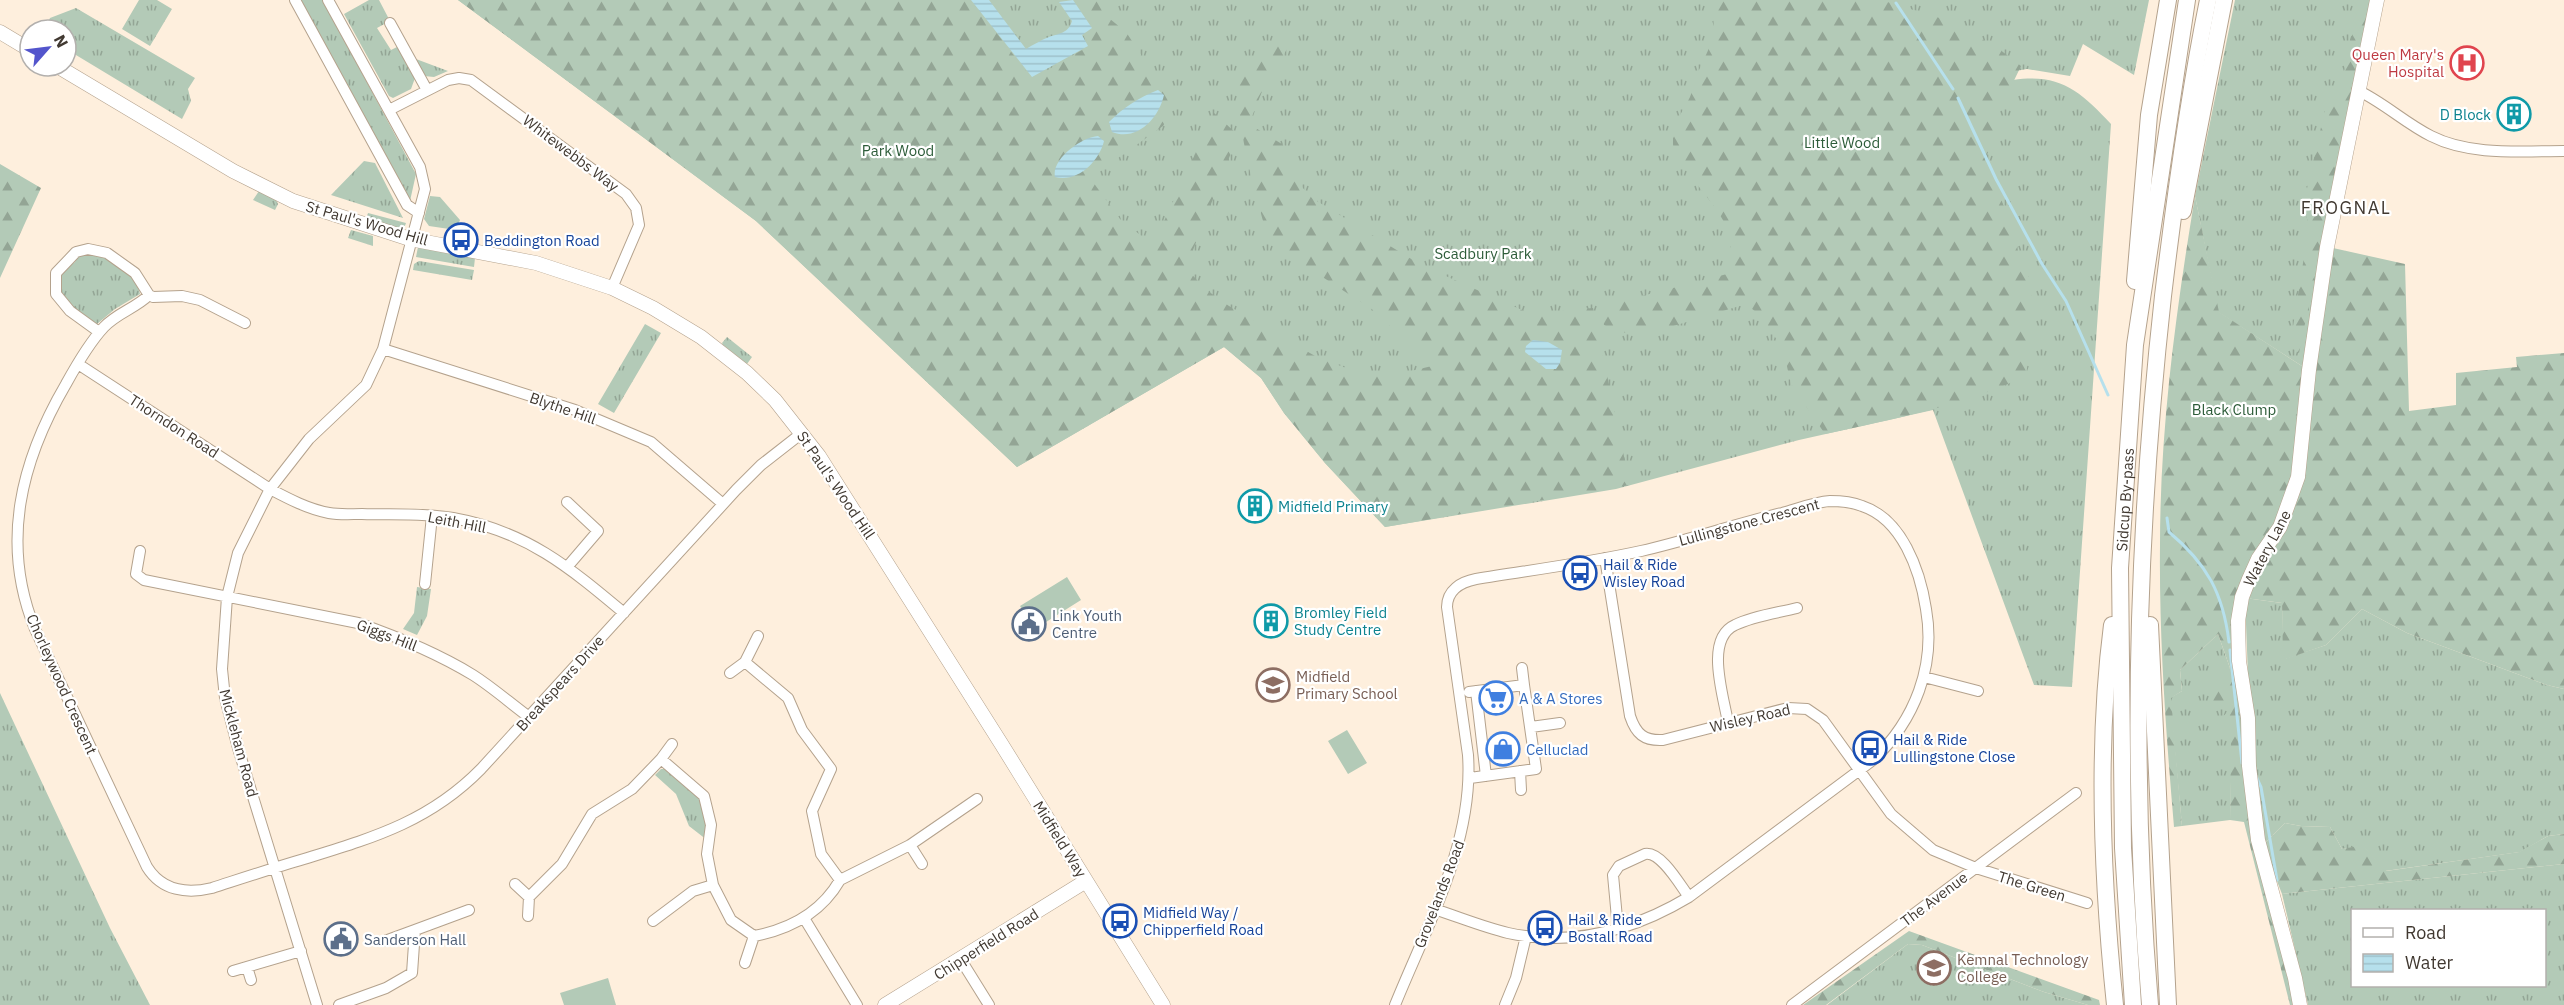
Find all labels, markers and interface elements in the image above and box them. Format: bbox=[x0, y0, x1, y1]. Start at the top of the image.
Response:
north arrow bbox=[18, 18, 78, 78]
text: N bbox=[50, 31, 73, 51]
place label: Queen Mary's Hospital bbox=[2352, 45, 2444, 81]
hospital icon: Queen Mary's Hospital bbox=[2449, 45, 2485, 81]
building icon: D Block bbox=[2496, 96, 2532, 132]
place label: D Block bbox=[2440, 105, 2491, 124]
street label: Whitewebbs Way bbox=[519, 111, 623, 196]
park label: Little Wood bbox=[1804, 133, 1880, 152]
park label: Park Wood bbox=[862, 141, 934, 160]
street label: St Paul's Wood Hill bbox=[304, 196, 430, 250]
district label: FROGNAL bbox=[2301, 196, 2391, 219]
bus stop icon: Beddington Road bbox=[443, 222, 479, 258]
place label: Beddington Road bbox=[484, 231, 600, 250]
park label: Scadbury Park bbox=[1434, 244, 1532, 263]
street label: Blythe Hill bbox=[527, 388, 599, 428]
street label: Thorndon Road bbox=[126, 390, 222, 462]
park label: Black Clump bbox=[2192, 400, 2276, 419]
street label: St Paul's Wood Hill bbox=[793, 427, 879, 543]
street label: Sidcup By-pass bbox=[2112, 447, 2138, 552]
building icon: Midfield Primary bbox=[1237, 488, 1273, 524]
street label: Lullingstone Crescent bbox=[1676, 494, 1822, 550]
place label: Midfield Primary bbox=[1278, 497, 1389, 516]
street label: Leith Hill bbox=[426, 507, 488, 537]
street label: Watery Lane bbox=[2239, 507, 2295, 589]
bus stop icon: Hail & Ride Wisley Road bbox=[1562, 555, 1598, 591]
place label: Hail & Ride Wisley Road bbox=[1603, 555, 1685, 591]
building icon: Bromley Field Study Centre bbox=[1253, 603, 1289, 639]
place label: Bromley Field Study Centre bbox=[1294, 603, 1387, 639]
public building icon: Link Youth Centre bbox=[1011, 606, 1047, 642]
place label: Link Youth Centre bbox=[1052, 606, 1122, 642]
street label: Chorleywood Crescent bbox=[22, 611, 102, 757]
street label: Giggs Hill bbox=[354, 615, 420, 655]
street label: Breakspears Drive bbox=[512, 631, 608, 735]
school or university icon: Midfield Primary School bbox=[1255, 667, 1291, 703]
place label: Midfield Primary School bbox=[1296, 667, 1398, 703]
supermarket icon: A & A Stores bbox=[1478, 680, 1514, 716]
street label: Mickleham Road bbox=[215, 687, 263, 799]
place label: A & A Stores bbox=[1519, 689, 1603, 708]
street label: Wisley Road bbox=[1708, 700, 1792, 736]
bus stop icon: Hail & Ride Lullingstone Close bbox=[1852, 730, 1888, 766]
place label: Hail & Ride Lullingstone Close bbox=[1893, 730, 2016, 766]
shop icon: Celluclad bbox=[1485, 731, 1521, 767]
place label: Celluclad bbox=[1526, 740, 1589, 759]
street label: Midfield Way bbox=[1029, 797, 1091, 881]
street label: Grovelands Road bbox=[1410, 837, 1468, 951]
street label: The Green bbox=[1996, 867, 2068, 905]
street label: The Avenue bbox=[1897, 868, 1971, 930]
bus stop icon: Midfield Way / Chipperfield Road bbox=[1102, 903, 1138, 939]
place label: Midfield Way / Chipperfield Road bbox=[1143, 903, 1263, 939]
street label: Chipperfield Road bbox=[930, 904, 1042, 984]
legend bbox=[2351, 909, 2546, 987]
bus stop icon: Hail & Ride Bostall Road bbox=[1527, 910, 1563, 946]
place label: Hail & Ride Bostall Road bbox=[1568, 910, 1653, 946]
public building icon: Sanderson Hall bbox=[323, 921, 359, 957]
text: Road bbox=[2405, 921, 2446, 944]
place label: Sanderson Hall bbox=[364, 930, 466, 949]
school or university icon: Kemnal Technology College bbox=[1916, 950, 1952, 986]
place label: Kemnal Technology College bbox=[1957, 950, 2089, 986]
text: Water bbox=[2405, 951, 2454, 974]

